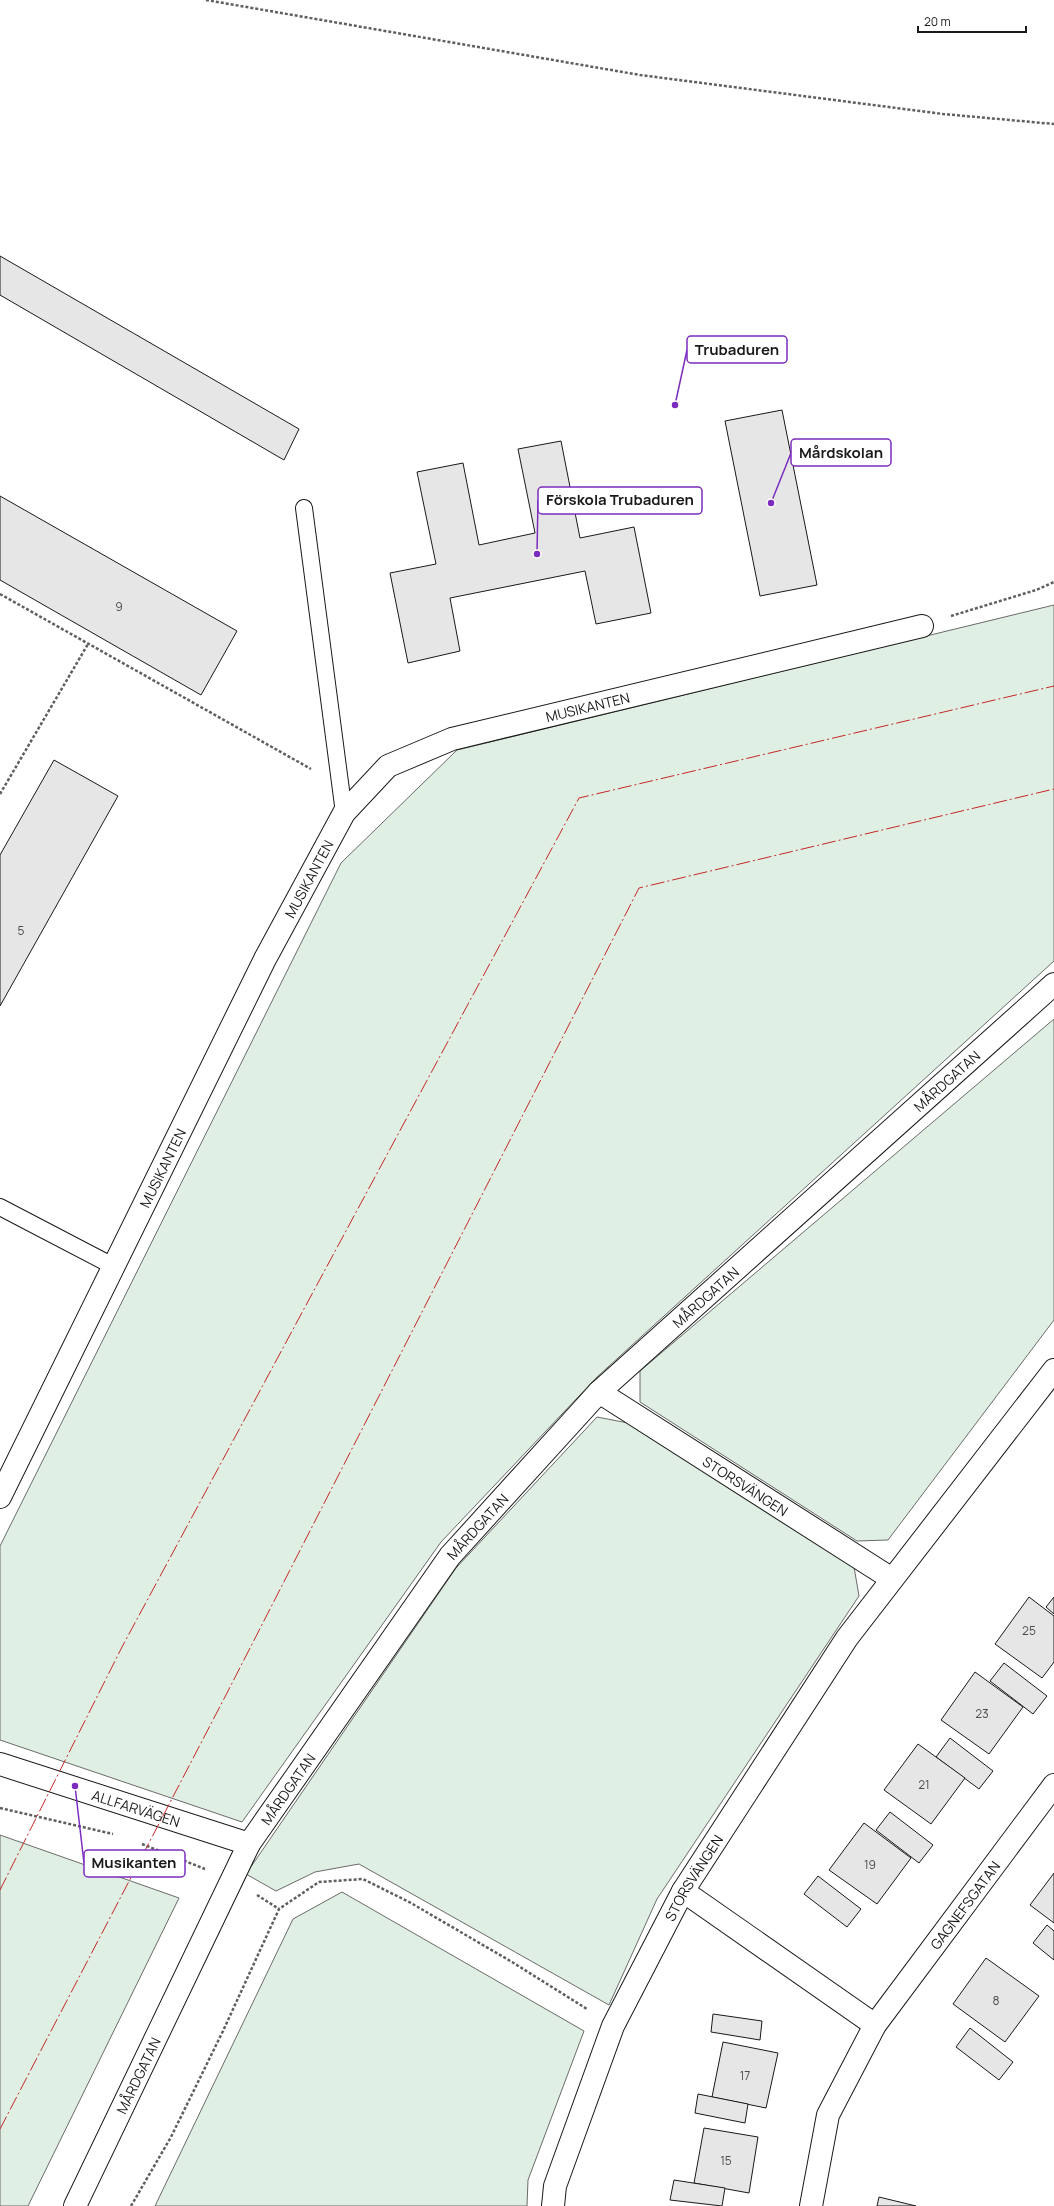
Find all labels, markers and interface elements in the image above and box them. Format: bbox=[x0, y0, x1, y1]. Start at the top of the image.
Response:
scale bar bbox=[918, 8, 1026, 34]
text: 20 m bbox=[924, 13, 951, 30]
callout: Trubaduren bbox=[687, 336, 787, 363]
text: Trubaduren bbox=[695, 339, 779, 360]
callout: Mårdskolan bbox=[791, 439, 891, 466]
text: Mårdskolan bbox=[799, 442, 883, 463]
callout: Förskola Trubaduren bbox=[538, 487, 702, 514]
text: Förskola Trubaduren bbox=[546, 489, 694, 510]
house number: 9 bbox=[115, 598, 123, 615]
street label: MUSIKANTEN bbox=[544, 687, 632, 726]
street label: MUSIKANTEN bbox=[280, 836, 337, 921]
house number: 5 bbox=[18, 922, 25, 939]
street label: MÅRDGATAN bbox=[909, 1046, 984, 1115]
street label: MUSIKANTEN bbox=[135, 1125, 190, 1210]
street label: MÅRDGATAN bbox=[668, 1262, 742, 1332]
street label: STORSVÄNGEN bbox=[699, 1451, 792, 1520]
street label: MÅRDGATAN bbox=[442, 1489, 512, 1563]
house number: 25 bbox=[1022, 1622, 1036, 1639]
house number: 23 bbox=[975, 1705, 989, 1722]
street label: MÅRDGATAN bbox=[256, 1749, 319, 1828]
house number: 21 bbox=[918, 1776, 930, 1793]
street label: ALLFARVÄGEN bbox=[90, 1785, 183, 1831]
street label: STORSVÄNGEN bbox=[660, 1831, 727, 1924]
callout: Musikanten bbox=[84, 1850, 185, 1877]
text: Musikanten bbox=[92, 1852, 176, 1873]
house number: 19 bbox=[864, 1856, 876, 1873]
street label: GAGNEFSGATAN bbox=[925, 1857, 1004, 1953]
house number: 8 bbox=[993, 1992, 1000, 2009]
street label: MÅRDGATAN bbox=[111, 2034, 164, 2117]
house number: 17 bbox=[740, 2067, 750, 2084]
house number: 15 bbox=[720, 2152, 732, 2169]

